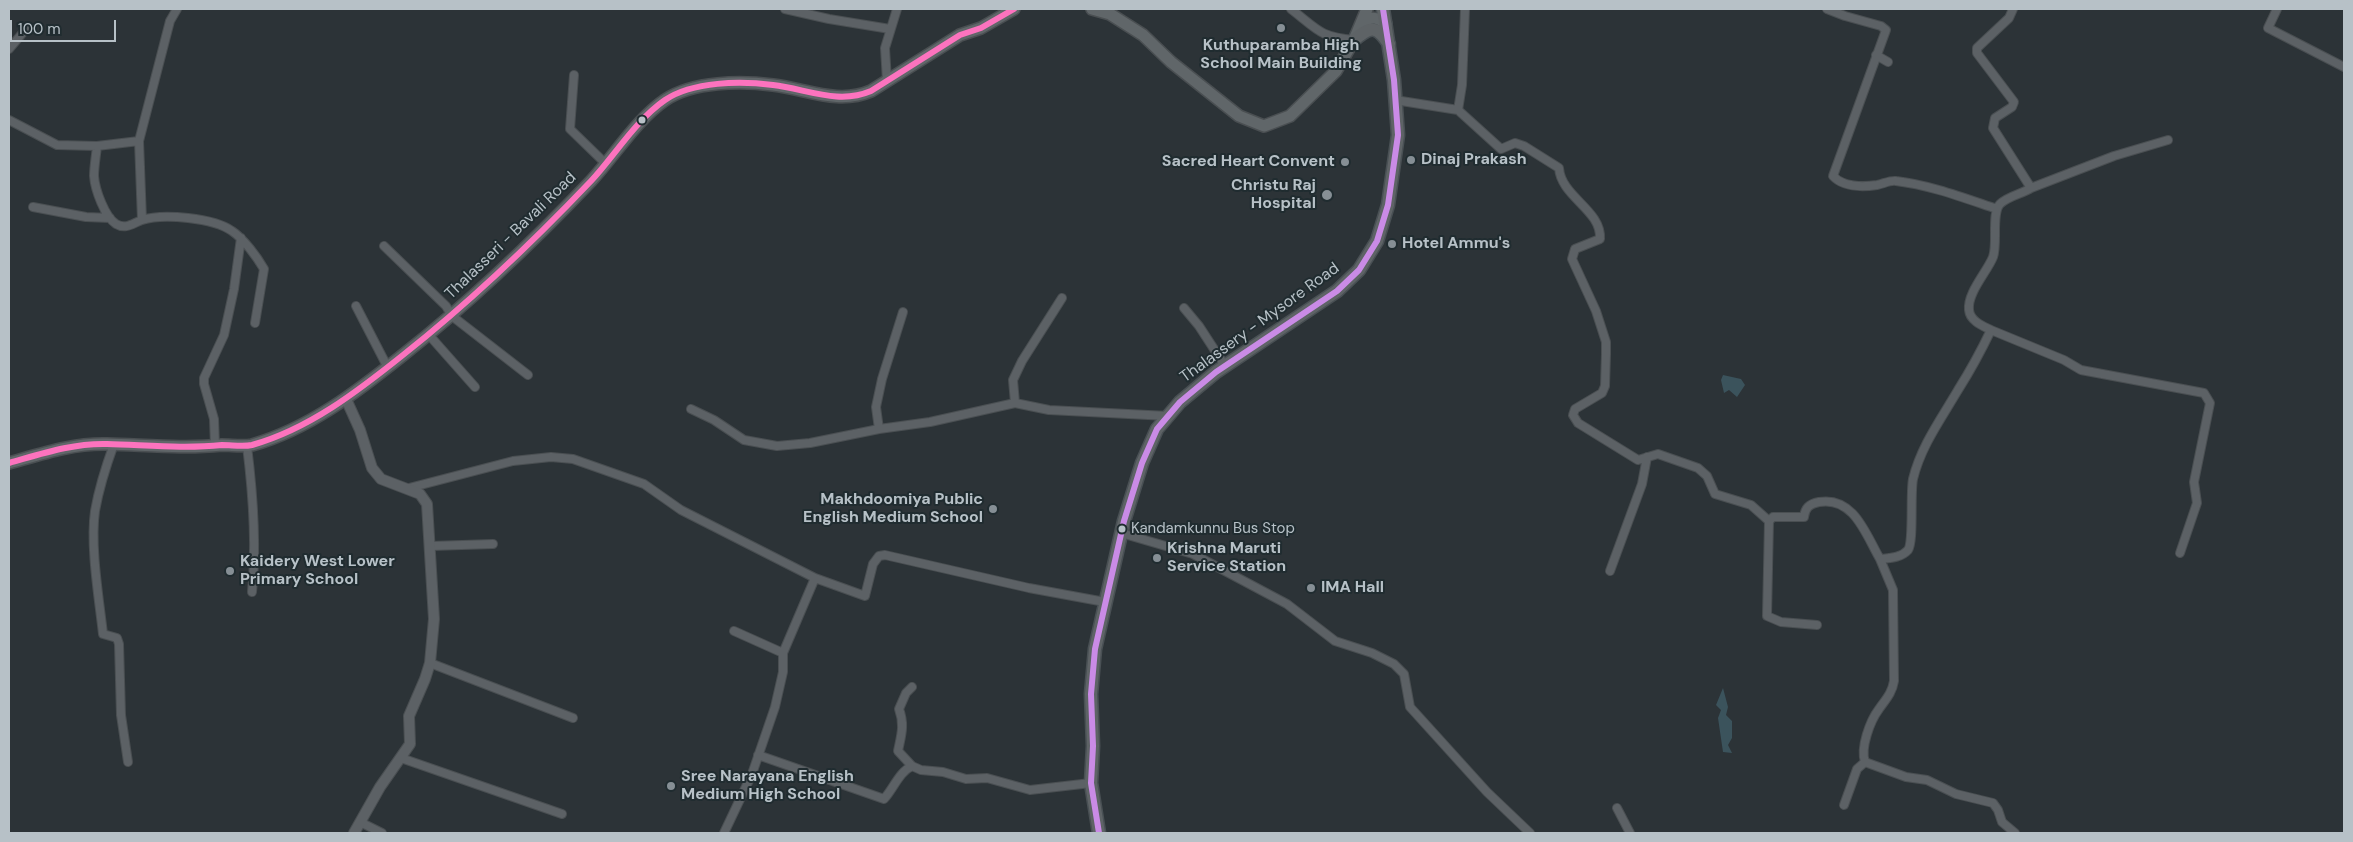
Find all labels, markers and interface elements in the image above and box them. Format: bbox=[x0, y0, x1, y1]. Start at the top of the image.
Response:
scale bar bbox=[12, 10, 119, 42]
text: 100 m bbox=[18, 19, 61, 39]
marker: Kuthuparamba High School Main Building bbox=[1275, 22, 1287, 34]
place label: Kuthuparamba High School Main Building bbox=[1200, 36, 1362, 74]
unlabelled marker bbox=[637, 115, 647, 125]
place label: Dinaj Prakash bbox=[1421, 150, 1527, 170]
place label: Sacred Heart Convent bbox=[1162, 152, 1335, 172]
marker: Dinaj Prakash bbox=[1405, 154, 1417, 166]
marker: Sacred Heart Convent bbox=[1339, 156, 1351, 168]
street label: Thalasseri - Bavali Road bbox=[441, 168, 581, 304]
place label: Christu Raj Hospital bbox=[1231, 176, 1316, 214]
marker: Christu Raj Hospital bbox=[1320, 188, 1334, 202]
place label: Hotel Ammu's bbox=[1402, 234, 1510, 254]
marker: Hotel Ammu's bbox=[1386, 238, 1398, 250]
street label: Thalassery - Mysore Road bbox=[1177, 259, 1343, 387]
place label: Makhdoomiya Public English Medium School bbox=[803, 490, 983, 528]
marker: Makhdoomiya Public English Medium School bbox=[987, 503, 999, 515]
place label: Kandamkunnu Bus Stop bbox=[1131, 520, 1295, 538]
marker: Kandamkunnu Bus Stop bbox=[1117, 524, 1127, 534]
place label: Krishna Maruti Service Station bbox=[1167, 539, 1286, 577]
place label: Kaidery West Lower Primary School bbox=[240, 552, 395, 590]
marker: Krishna Maruti Service Station bbox=[1151, 552, 1163, 564]
marker: Kaidery West Lower Primary School bbox=[224, 565, 236, 577]
place label: IMA Hall bbox=[1321, 578, 1384, 598]
marker: IMA Hall bbox=[1305, 582, 1317, 594]
place label: Sree Narayana English Medium High School bbox=[681, 767, 854, 805]
marker: Sree Narayana English Medium High School bbox=[665, 780, 677, 792]

